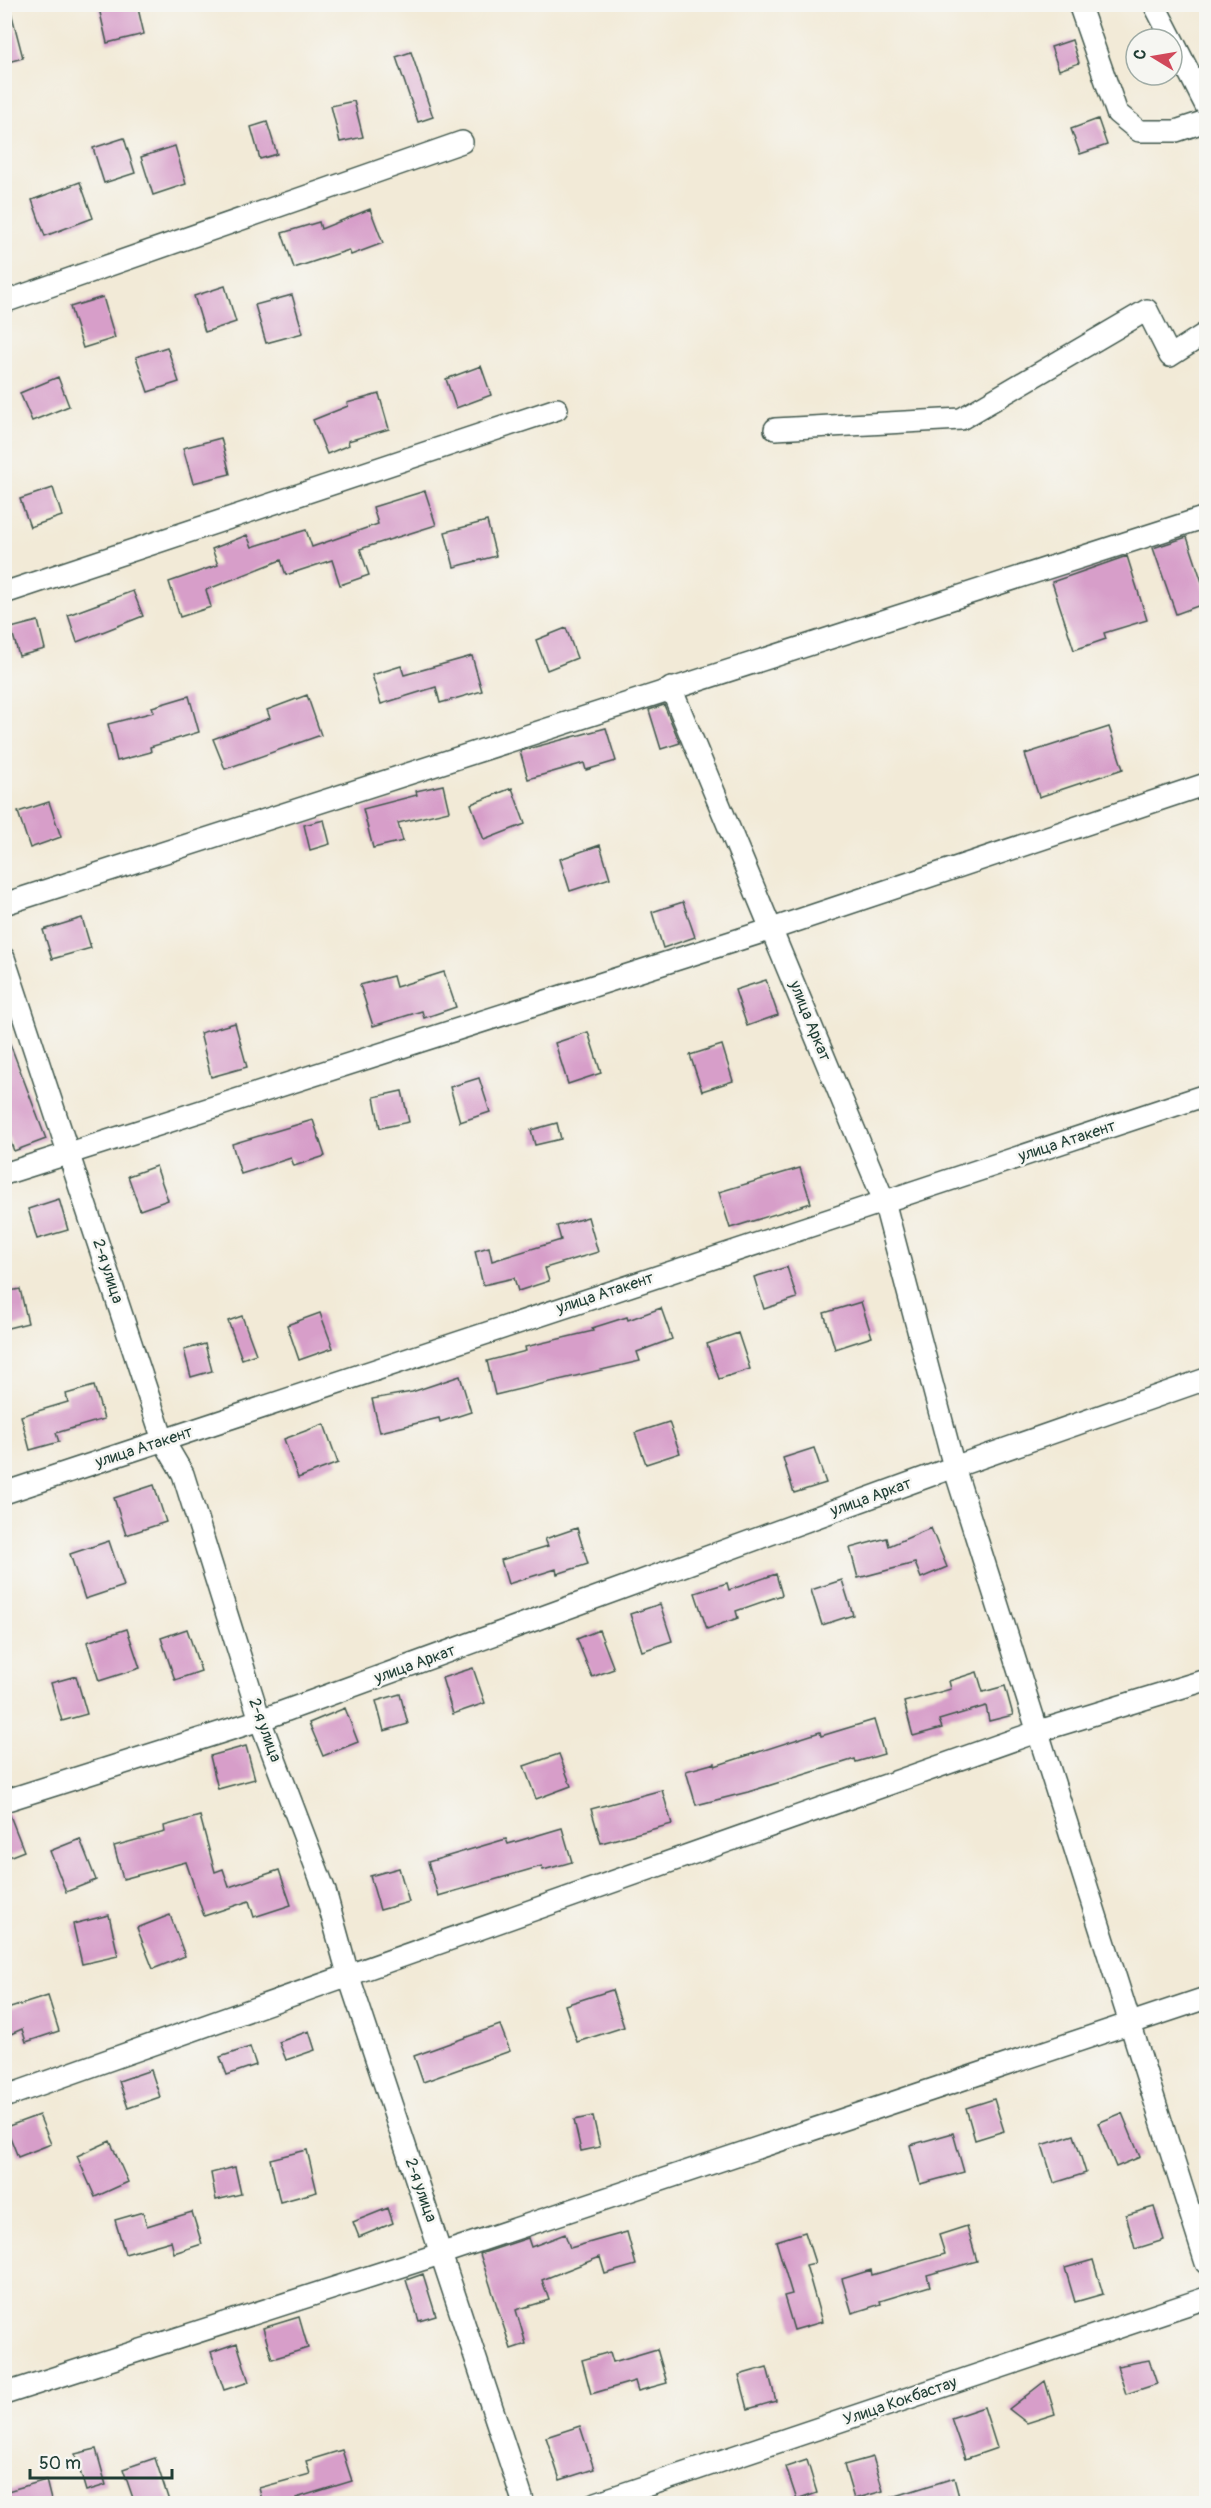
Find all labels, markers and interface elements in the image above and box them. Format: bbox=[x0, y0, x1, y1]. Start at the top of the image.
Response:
north arrow bbox=[1124, 27, 1184, 87]
text: С bbox=[1129, 47, 1151, 61]
street label: улица Аркат bbox=[784, 977, 835, 1064]
street label: улица Атакент bbox=[1015, 1116, 1118, 1166]
street label: 2-я улица bbox=[88, 1236, 128, 1306]
street label: улица Атакент bbox=[553, 1268, 656, 1318]
street label: улица Атакент bbox=[92, 1422, 195, 1472]
street label: улица Аркат bbox=[827, 1473, 914, 1521]
street label: улица Аркат bbox=[371, 1640, 458, 1688]
street label: 2-я улица bbox=[244, 1695, 286, 1765]
street label: 2-я улица bbox=[401, 2155, 441, 2225]
street label: Улица Кокбастау bbox=[841, 2372, 960, 2430]
scale bar bbox=[30, 2442, 172, 2480]
text: 50 m bbox=[39, 2452, 81, 2475]

